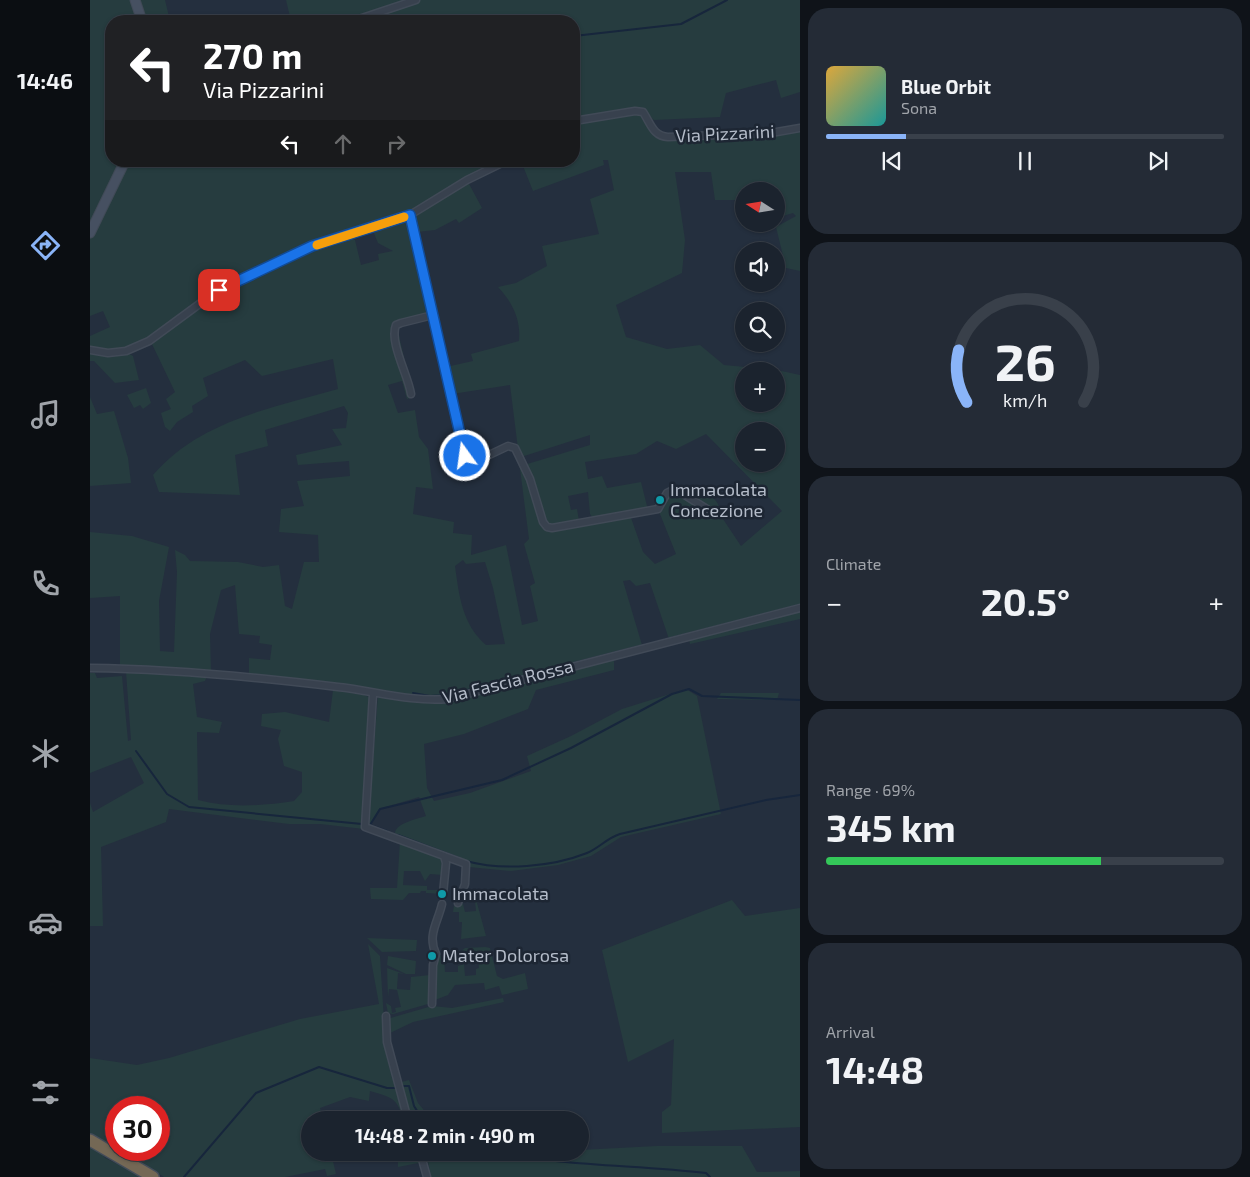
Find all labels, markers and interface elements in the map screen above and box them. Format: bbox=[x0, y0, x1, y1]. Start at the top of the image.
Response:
text: 270 m bbox=[203, 34, 302, 76]
icon: left bbox=[120, 35, 185, 100]
text: 14:46 bbox=[17, 67, 73, 93]
text: Blue Orbit bbox=[901, 75, 991, 98]
text: Via Pizzarini bbox=[203, 76, 324, 102]
text: Sona bbox=[901, 98, 937, 117]
street label: Via Pizzarini bbox=[675, 119, 775, 147]
icon: left bbox=[276, 130, 304, 158]
icon: ahead bbox=[329, 130, 357, 158]
icon: right bbox=[382, 130, 410, 158]
icon: previous bbox=[878, 147, 906, 175]
icon: pause bbox=[1011, 147, 1039, 175]
icon: next bbox=[1144, 147, 1172, 175]
north arrow bbox=[735, 182, 785, 232]
map controls bbox=[735, 182, 785, 472]
icon: directions bbox=[28, 228, 63, 263]
button: sound bbox=[735, 242, 785, 292]
pin bbox=[198, 269, 240, 311]
icon: arrive bbox=[205, 276, 233, 304]
button: search bbox=[735, 302, 785, 352]
text: 26 bbox=[995, 329, 1055, 391]
button: + bbox=[735, 362, 785, 412]
text: km/h bbox=[1003, 389, 1047, 411]
icon: music bbox=[28, 397, 63, 432]
button: − bbox=[735, 422, 785, 472]
position arrow bbox=[438, 429, 490, 481]
place label: Immacolata Concezione bbox=[670, 478, 767, 521]
marker: Immacolata Concezione bbox=[654, 494, 666, 506]
text: Climate bbox=[826, 554, 881, 573]
icon: phone bbox=[28, 566, 63, 601]
text: 20.5° bbox=[981, 578, 1070, 624]
text: − bbox=[826, 585, 842, 619]
text: + bbox=[1209, 585, 1224, 619]
street label: Via Fascia Rossa bbox=[440, 654, 576, 708]
icon: climate bbox=[28, 736, 63, 771]
text: Range · 69% bbox=[826, 780, 915, 799]
text: 345 km bbox=[826, 804, 956, 850]
place label: Immacolata bbox=[452, 882, 549, 904]
marker: Immacolata bbox=[436, 888, 448, 900]
icon: car bbox=[28, 905, 63, 940]
place label: Mater Dolorosa bbox=[442, 944, 569, 966]
marker: Mater Dolorosa bbox=[426, 950, 438, 962]
text: Arrival bbox=[826, 1022, 875, 1041]
text: 14:48 bbox=[826, 1046, 924, 1092]
icon: filters bbox=[28, 1075, 63, 1110]
speed limit sign: 30 bbox=[105, 1096, 170, 1161]
text: 14:48 · 2 min · 490 m bbox=[355, 1124, 535, 1147]

